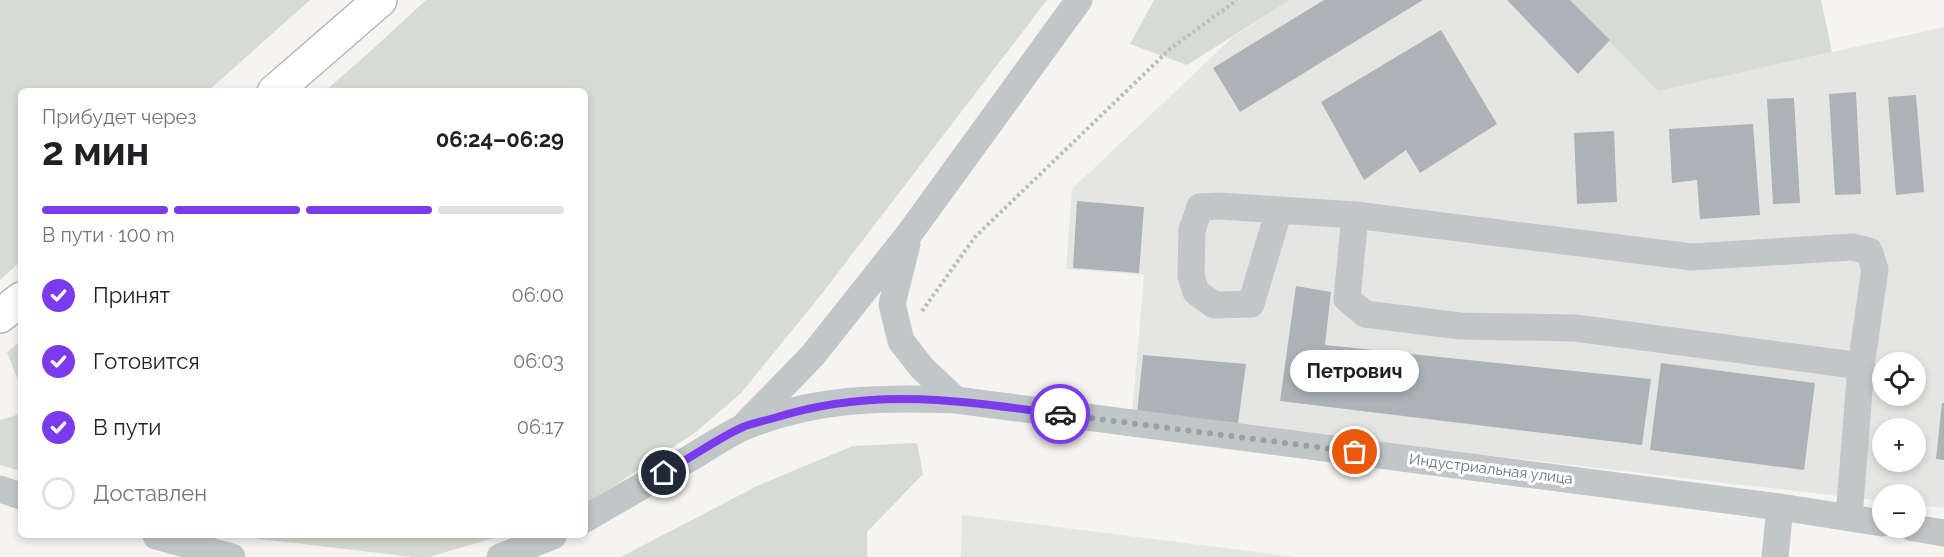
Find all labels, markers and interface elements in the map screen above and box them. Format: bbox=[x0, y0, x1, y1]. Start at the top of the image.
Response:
text: Прибудет через bbox=[42, 105, 196, 129]
text: 06:24–06:29 bbox=[436, 126, 564, 152]
text: 2 мин bbox=[42, 128, 149, 174]
text: В пути · 100 m bbox=[42, 223, 175, 247]
icon: check bbox=[42, 279, 75, 312]
text: Принят bbox=[93, 282, 170, 308]
text: 06:00 bbox=[511, 283, 564, 307]
icon: check bbox=[42, 345, 75, 378]
text: Готовится bbox=[93, 348, 200, 374]
text: 06:03 bbox=[513, 349, 564, 373]
callout: Петрович bbox=[1290, 350, 1420, 392]
map controls bbox=[1872, 352, 1926, 538]
button: locate bbox=[1872, 352, 1926, 406]
text: Петрович bbox=[1307, 359, 1402, 383]
courier bbox=[1030, 384, 1090, 444]
icon: car bbox=[1044, 398, 1077, 431]
icon: check bbox=[42, 411, 75, 444]
text: В пути bbox=[93, 414, 161, 440]
text: 06:17 bbox=[517, 415, 564, 439]
button: + bbox=[1872, 418, 1926, 472]
pin bbox=[1329, 426, 1380, 477]
icon: bag bbox=[1338, 435, 1371, 468]
pin bbox=[638, 447, 689, 498]
street label: Индустриальная улица bbox=[1408, 450, 1574, 488]
icon: home bbox=[647, 456, 680, 489]
text: Доставлен bbox=[93, 480, 207, 506]
button: − bbox=[1872, 484, 1926, 538]

